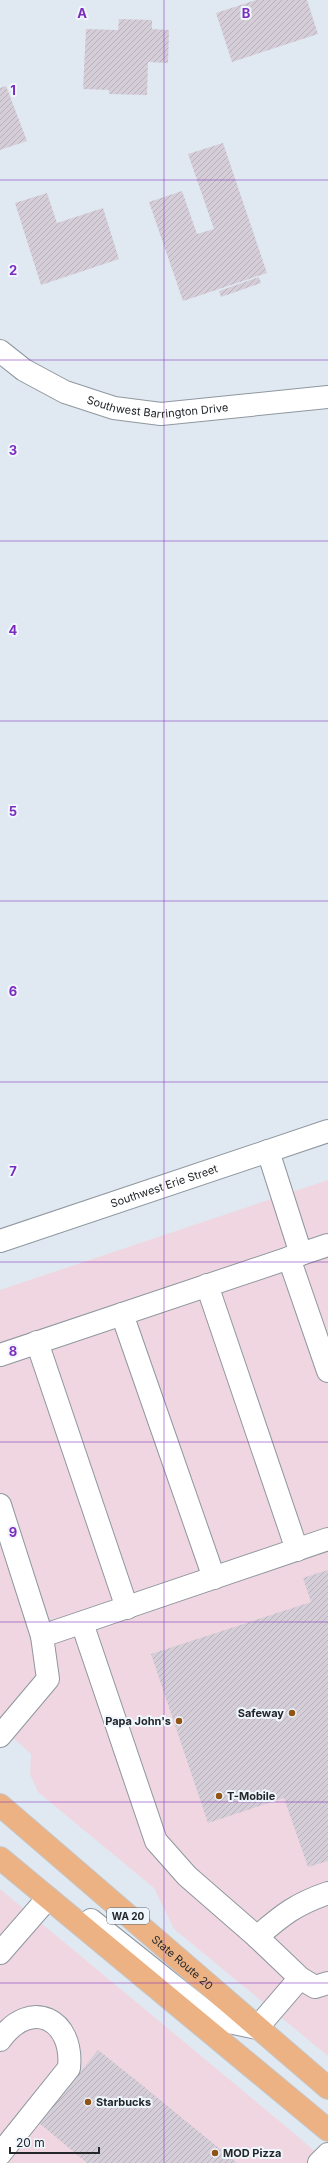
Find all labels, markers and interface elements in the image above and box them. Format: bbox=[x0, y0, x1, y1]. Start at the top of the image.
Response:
text: A bbox=[77, 5, 87, 21]
text: B bbox=[242, 5, 251, 21]
text: 1 bbox=[10, 82, 16, 98]
text: 2 bbox=[9, 262, 17, 278]
street label: Southwest Barrington Drive bbox=[85, 393, 229, 421]
text: 3 bbox=[9, 442, 17, 458]
text: 4 bbox=[9, 622, 18, 638]
text: 5 bbox=[9, 803, 17, 819]
text: 6 bbox=[9, 983, 17, 999]
street label: Southwest Erie Street bbox=[109, 1161, 220, 1210]
text: 7 bbox=[9, 1163, 17, 1179]
text: 8 bbox=[9, 1343, 17, 1359]
text: 9 bbox=[9, 1524, 17, 1540]
place label: Safeway bbox=[238, 1706, 284, 1720]
marker: Safeway bbox=[287, 1708, 297, 1718]
place label: Papa John's bbox=[105, 1714, 171, 1728]
marker: Papa John's bbox=[174, 1716, 184, 1726]
place label: T-Mobile bbox=[227, 1789, 276, 1803]
marker: T-Mobile bbox=[214, 1791, 224, 1801]
road number: WA 20 bbox=[107, 1908, 149, 1924]
street label: State Route 20 bbox=[149, 1932, 216, 1993]
place label: Starbucks bbox=[96, 2095, 151, 2109]
marker: Starbucks bbox=[83, 2097, 93, 2107]
scale bar bbox=[10, 2129, 99, 2155]
text: 20 m bbox=[16, 2135, 45, 2150]
place label: MOD Pizza bbox=[223, 2146, 281, 2160]
marker: MOD Pizza bbox=[210, 2148, 220, 2158]

